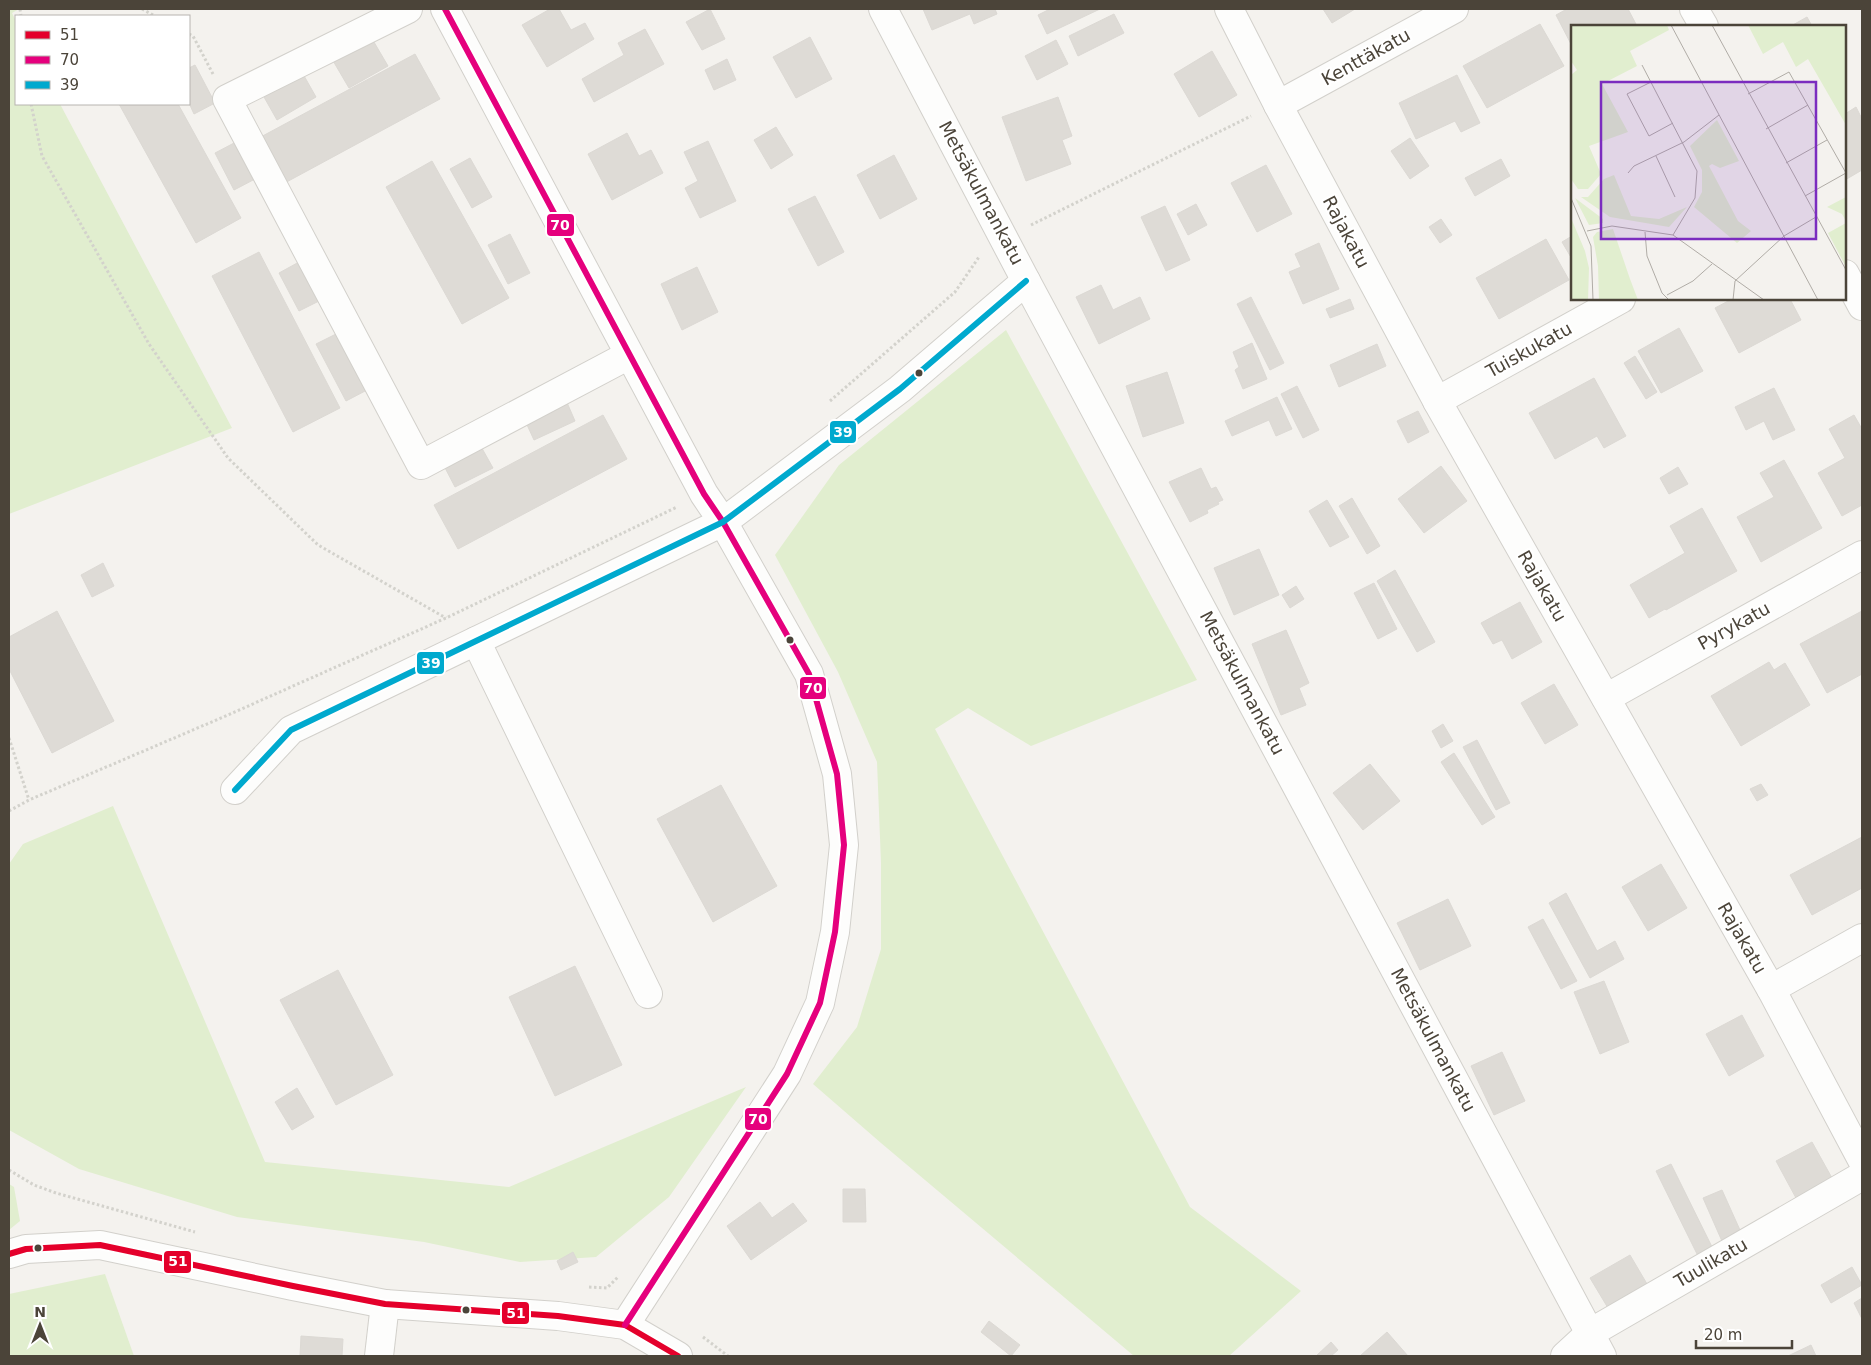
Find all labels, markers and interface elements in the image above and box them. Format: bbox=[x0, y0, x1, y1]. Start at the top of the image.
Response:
legend bbox=[15, 15, 190, 105]
street label: Kenttäkatu bbox=[1318, 24, 1414, 90]
inset map bbox=[1571, 25, 1846, 300]
text: 51 bbox=[60, 26, 79, 44]
text: 70 bbox=[60, 51, 79, 69]
text: 39 bbox=[60, 76, 79, 94]
street label: Metsäkulmankatu bbox=[935, 117, 1028, 268]
street label: Rajakatu bbox=[1319, 192, 1374, 271]
line badge: 70 bbox=[546, 213, 575, 237]
text: 70 bbox=[550, 217, 570, 233]
street label: Tuiskukatu bbox=[1481, 317, 1575, 382]
unlabelled marker bbox=[914, 368, 924, 378]
line badge: 39 bbox=[829, 420, 857, 444]
text: 39 bbox=[833, 424, 853, 440]
street label: Rajakatu bbox=[1514, 546, 1571, 625]
street label: Pyrykatu bbox=[1694, 597, 1773, 654]
street label: Metsäkulmankatu bbox=[1196, 607, 1289, 758]
unlabelled marker bbox=[785, 635, 795, 645]
line badge: 39 bbox=[416, 651, 445, 675]
text: 39 bbox=[421, 655, 441, 671]
line badge: 70 bbox=[799, 676, 827, 700]
text: 70 bbox=[803, 680, 823, 696]
street label: Rajakatu bbox=[1714, 898, 1771, 977]
street label: Metsäkulmankatu bbox=[1387, 964, 1480, 1115]
line badge: 70 bbox=[744, 1107, 772, 1131]
text: 70 bbox=[748, 1111, 768, 1127]
street label: Tuulikatu bbox=[1670, 1233, 1751, 1292]
unlabelled marker bbox=[33, 1243, 43, 1253]
line badge: 51 bbox=[163, 1250, 192, 1274]
text: 51 bbox=[168, 1253, 188, 1269]
north arrow bbox=[15, 1300, 65, 1350]
line badge: 51 bbox=[501, 1301, 530, 1325]
text: N bbox=[34, 1304, 46, 1320]
unlabelled marker bbox=[461, 1305, 471, 1315]
text: 51 bbox=[506, 1305, 526, 1321]
scale bar bbox=[1696, 1318, 1792, 1350]
text: 20 m bbox=[1704, 1326, 1742, 1344]

